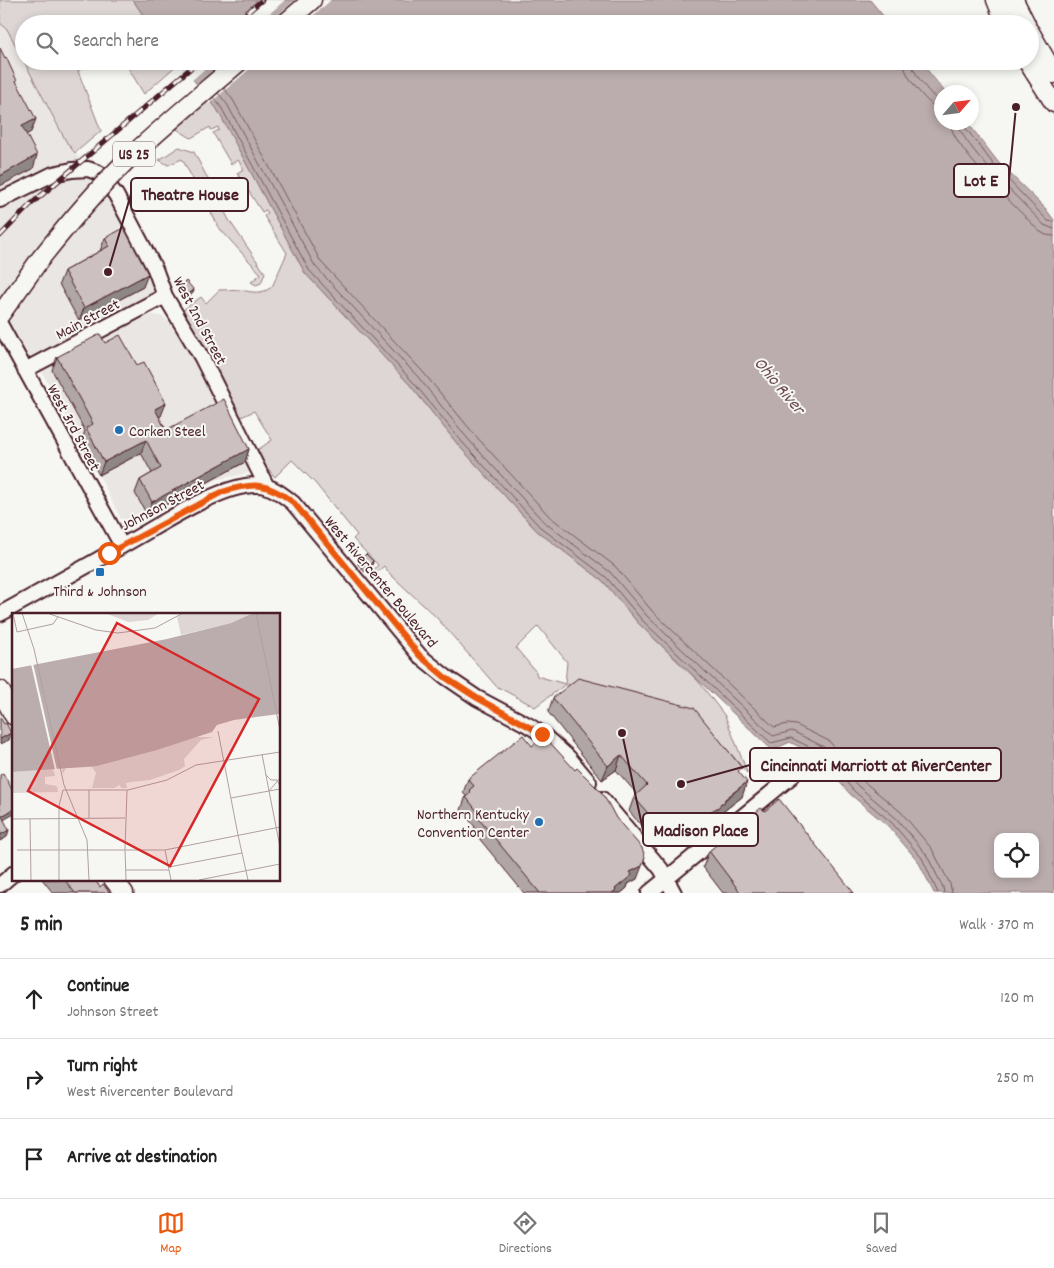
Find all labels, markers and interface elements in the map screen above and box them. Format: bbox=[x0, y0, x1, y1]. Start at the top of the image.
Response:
search box bbox=[15, 15, 1039, 70]
icon: search bbox=[33, 29, 61, 57]
text: Search here bbox=[73, 29, 159, 56]
north arrow bbox=[934, 85, 979, 130]
road number: US 25 bbox=[113, 142, 155, 166]
callout: Lot E bbox=[954, 164, 1009, 197]
text: Lot E bbox=[964, 170, 999, 195]
callout: Theatre House bbox=[131, 178, 248, 211]
text: Theatre House bbox=[141, 184, 239, 209]
street label: West 2nd Street bbox=[166, 273, 232, 369]
street label: Main Street bbox=[52, 294, 124, 347]
water label: Ohio River bbox=[747, 352, 811, 423]
street label: West 3rd Street bbox=[40, 381, 105, 476]
place label: Corken Steel bbox=[129, 421, 206, 444]
marker: Corken Steel bbox=[113, 424, 125, 436]
street label: Johnson Street bbox=[117, 475, 209, 538]
street label: West Rivercenter Boulevard bbox=[318, 511, 442, 654]
route start bbox=[98, 542, 121, 565]
marker: Third & Johnson bbox=[94, 566, 106, 578]
place label: Third & Johnson bbox=[53, 581, 147, 604]
inset map bbox=[12, 613, 280, 880]
route end bbox=[531, 723, 554, 746]
callout: Cincinnati Marriott at RiverCenter bbox=[750, 748, 1001, 781]
text: Cincinnati Marriott at RiverCenter bbox=[761, 755, 992, 780]
place label: Northern Kentucky Convention Center bbox=[417, 804, 530, 845]
callout: Madison Place bbox=[643, 813, 758, 846]
marker: Northern Kentucky Convention Center bbox=[533, 816, 545, 828]
text: Madison Place bbox=[654, 820, 748, 845]
map controls bbox=[994, 833, 1039, 878]
button: locate bbox=[994, 833, 1039, 878]
text: 5 min bbox=[20, 911, 63, 941]
text: Walk · 370 m bbox=[959, 914, 1034, 937]
text: Continue bbox=[67, 974, 129, 1001]
icon: ahead bbox=[20, 985, 48, 1013]
text: 120 m bbox=[1000, 987, 1034, 1010]
text: Johnson Street bbox=[67, 1001, 158, 1024]
text: Turn right bbox=[67, 1054, 138, 1081]
icon: right bbox=[20, 1065, 48, 1093]
text: 250 m bbox=[996, 1067, 1034, 1090]
text: West Rivercenter Boulevard bbox=[67, 1081, 233, 1104]
icon: arrive bbox=[20, 1145, 48, 1173]
text: Arrive at destination bbox=[67, 1145, 217, 1172]
tab: Map bbox=[157, 1209, 185, 1259]
tab: Directions bbox=[499, 1209, 552, 1259]
tab: Saved bbox=[866, 1209, 897, 1259]

